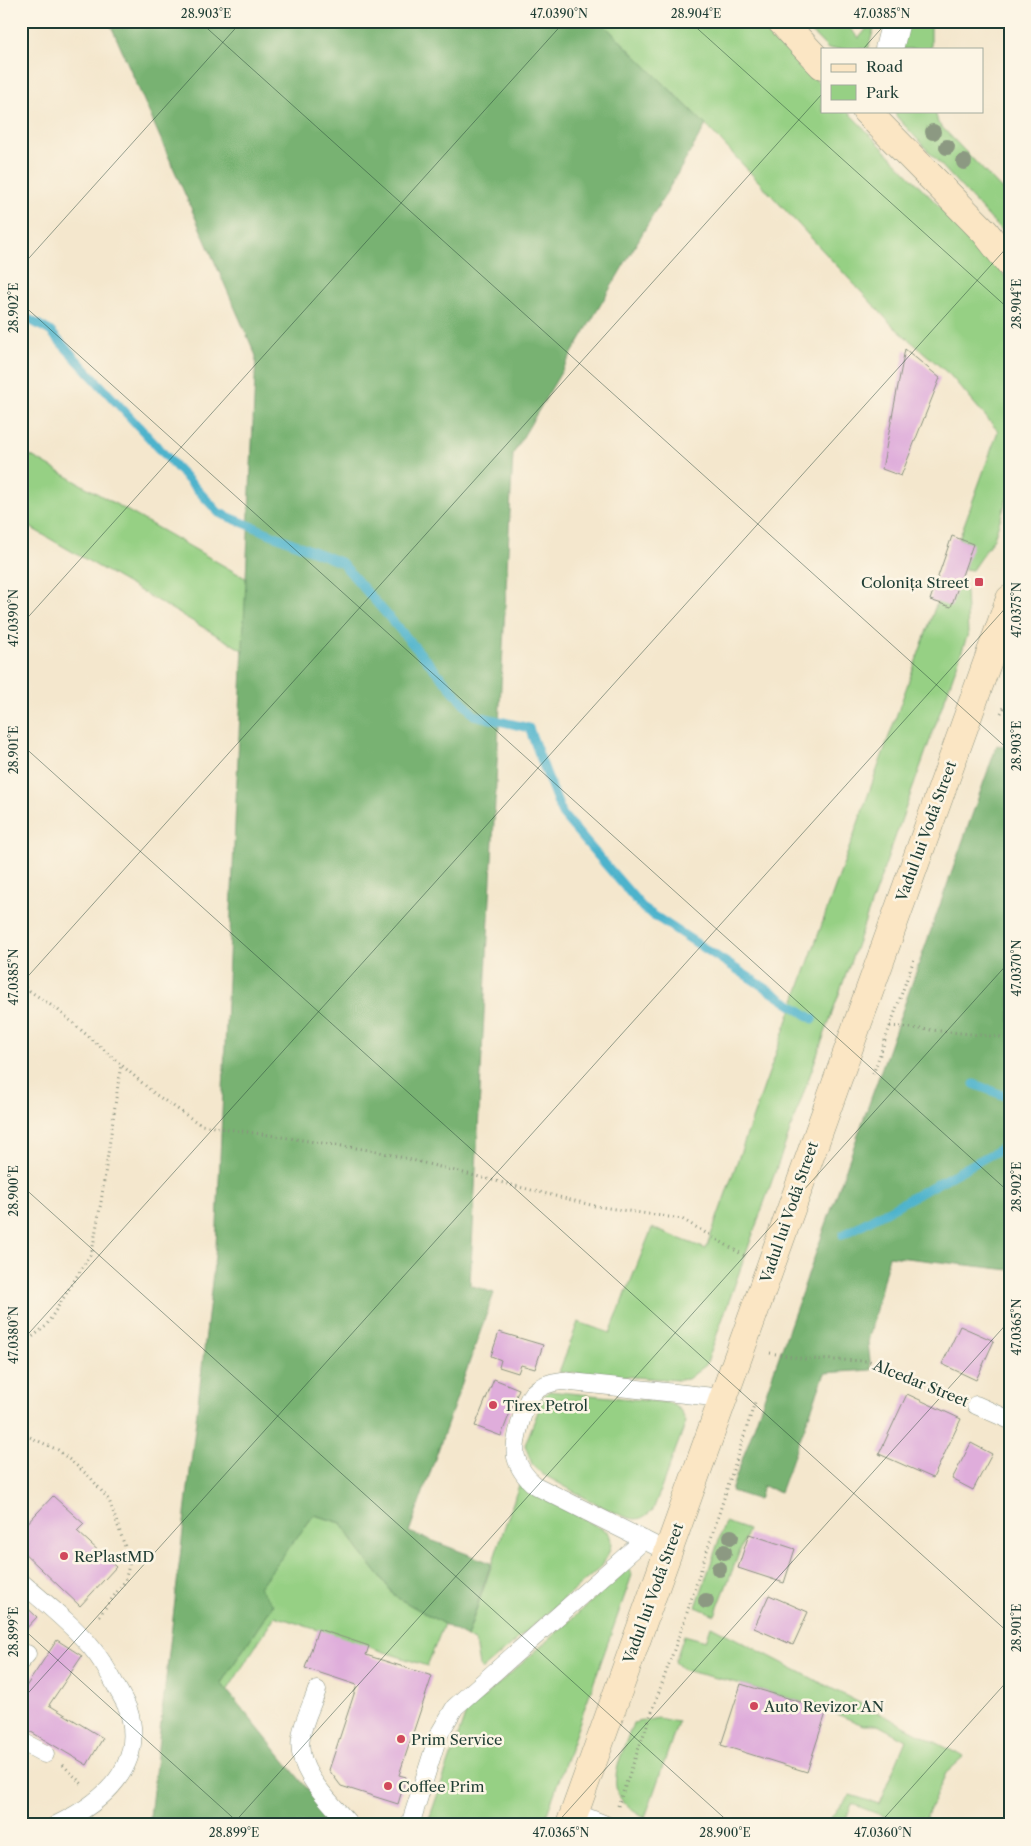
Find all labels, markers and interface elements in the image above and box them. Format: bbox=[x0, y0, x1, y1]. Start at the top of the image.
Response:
text: 28.903°E bbox=[181, 6, 231, 21]
text: 47.0390°N bbox=[530, 6, 588, 21]
text: 28.904°E bbox=[671, 6, 721, 21]
text: 47.0385°N bbox=[854, 6, 911, 21]
legend bbox=[821, 48, 984, 112]
text: Road bbox=[866, 57, 903, 76]
text: Park bbox=[866, 83, 900, 102]
text: 28.904°E bbox=[1009, 279, 1024, 329]
text: 28.902°E bbox=[6, 283, 21, 333]
place label: Colonița Street bbox=[861, 573, 970, 592]
marker: Colonița Street bbox=[973, 576, 985, 588]
text: 47.0375°N bbox=[1009, 582, 1024, 638]
text: 47.0390°N bbox=[6, 589, 21, 647]
text: 28.903°E bbox=[1009, 721, 1024, 771]
text: 28.901°E bbox=[6, 726, 21, 774]
street label: Vadul lui Vodă Street bbox=[891, 758, 960, 905]
text: 47.0370°N bbox=[1009, 940, 1024, 996]
text: 47.0385°N bbox=[6, 948, 21, 1005]
street label: Vadul lui Vodă Street bbox=[756, 1138, 822, 1286]
text: 28.902°E bbox=[1009, 1162, 1024, 1212]
text: 28.900°E bbox=[6, 1165, 21, 1217]
text: 47.0365°N bbox=[1009, 1299, 1024, 1355]
text: 47.0380°N bbox=[6, 1306, 21, 1364]
street label: Alcedar Street bbox=[869, 1355, 972, 1411]
place label: Tirex Petrol bbox=[503, 1396, 589, 1415]
marker: Tirex Petrol bbox=[487, 1399, 499, 1411]
street label: Vadul lui Vodă Street bbox=[618, 1520, 687, 1667]
place label: RePlastMD bbox=[74, 1547, 154, 1566]
marker: RePlastMD bbox=[58, 1550, 70, 1562]
text: 28.901°E bbox=[1009, 1604, 1024, 1652]
text: 28.899°E bbox=[6, 1607, 21, 1657]
place label: Auto Revizor AN bbox=[763, 1697, 884, 1716]
marker: Auto Revizor AN bbox=[748, 1700, 760, 1712]
place label: Prim Service bbox=[411, 1730, 502, 1749]
marker: Prim Service bbox=[395, 1733, 407, 1745]
place label: Coffee Prim bbox=[398, 1777, 484, 1796]
marker: Coffee Prim bbox=[382, 1780, 394, 1792]
text: 28.899°E bbox=[209, 1825, 259, 1840]
text: 47.0365°N bbox=[533, 1825, 589, 1840]
text: 28.900°E bbox=[699, 1825, 751, 1840]
text: 47.0360°N bbox=[854, 1825, 912, 1840]

